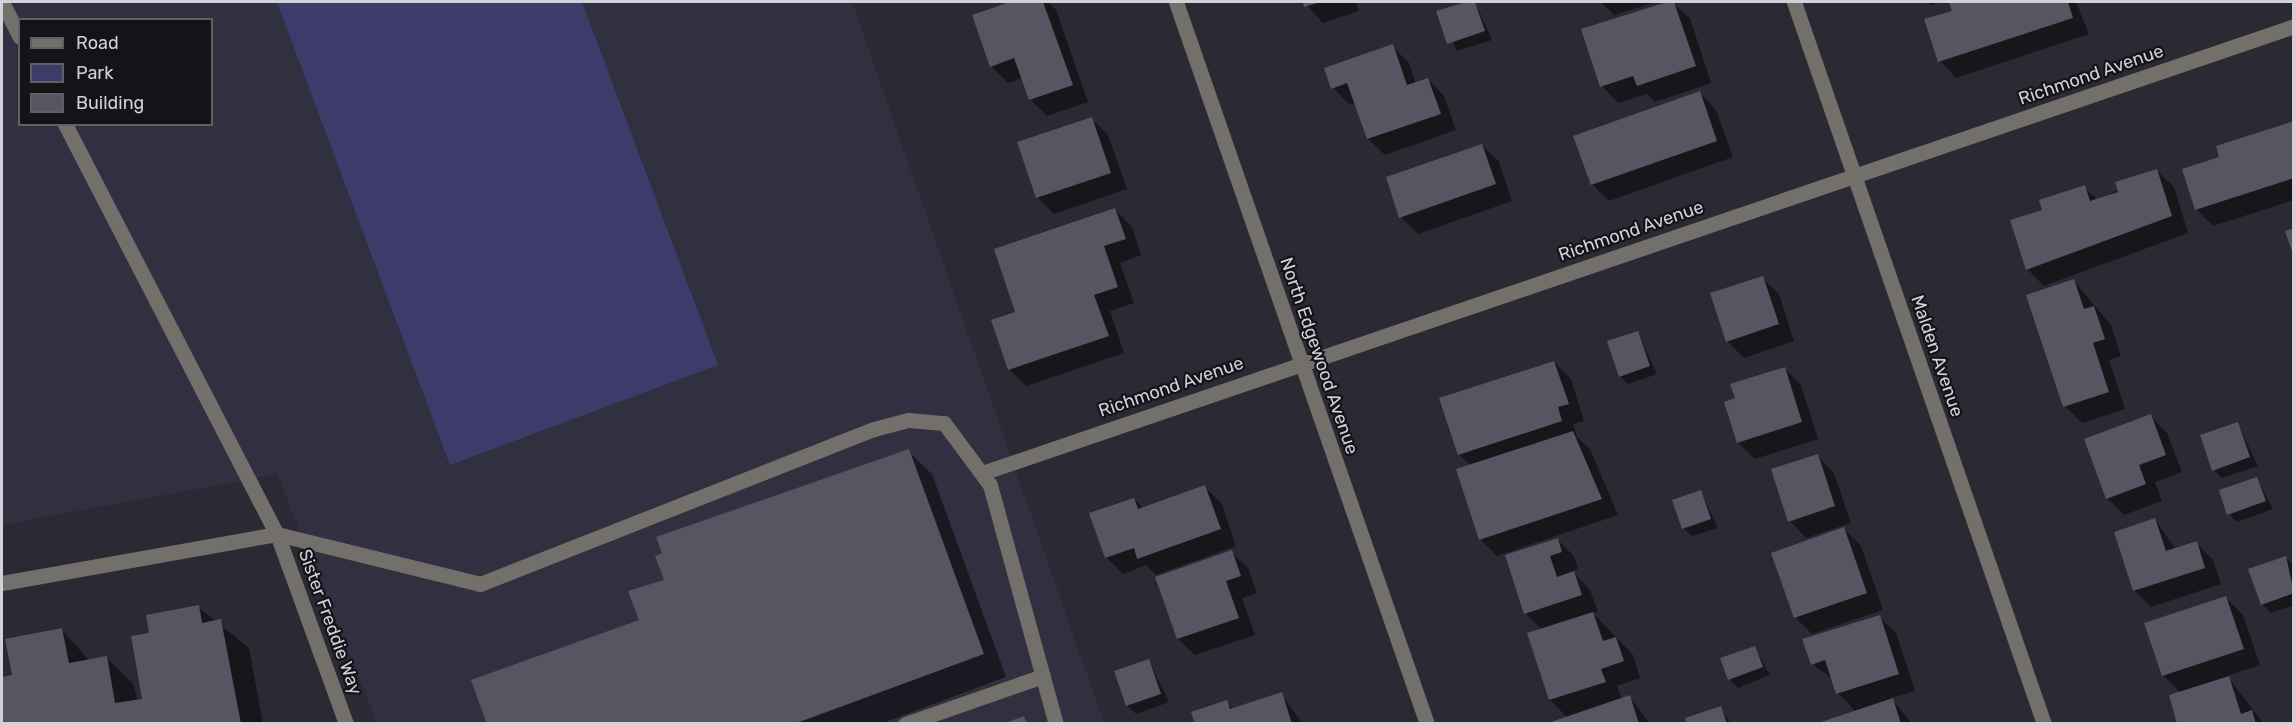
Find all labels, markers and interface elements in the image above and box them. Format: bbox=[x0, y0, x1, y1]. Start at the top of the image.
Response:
legend bbox=[18, 18, 213, 126]
text: Road bbox=[76, 32, 119, 54]
street label: Richmond Avenue bbox=[2015, 40, 2167, 110]
text: Park bbox=[76, 62, 113, 84]
text: Building bbox=[76, 92, 144, 114]
street label: Richmond Avenue bbox=[1555, 196, 1707, 266]
street label: North Edgewood Avenue bbox=[1275, 255, 1363, 457]
street label: Malden Avenue bbox=[1906, 292, 1968, 420]
street label: Richmond Avenue bbox=[1095, 352, 1247, 422]
street label: Sister Freddie Way bbox=[294, 546, 366, 698]

